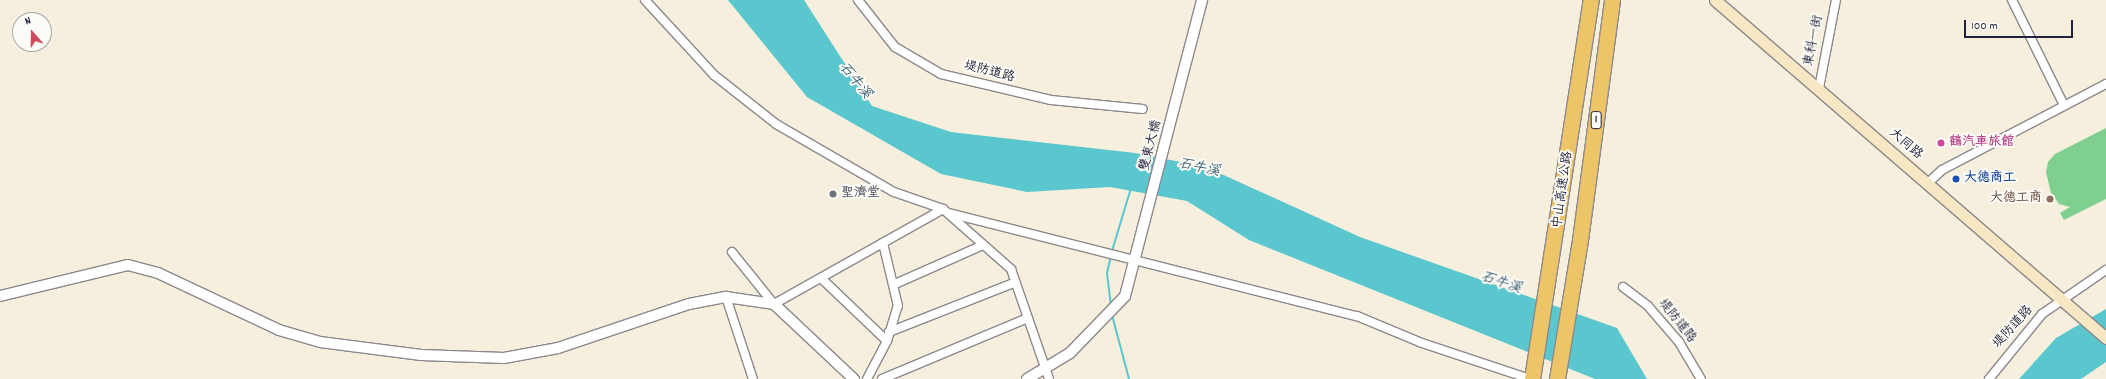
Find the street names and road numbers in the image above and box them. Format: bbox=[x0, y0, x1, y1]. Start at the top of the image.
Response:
street label: 東科一街 bbox=[1802, 14, 1828, 68]
street label: 堤防道路 bbox=[962, 59, 1016, 87]
road number: 1 bbox=[1590, 110, 1602, 130]
street label: 雙東大橋 bbox=[1138, 119, 1166, 173]
street label: 大同路 bbox=[1885, 126, 1925, 164]
street label: 中山高速公路 bbox=[1551, 150, 1577, 230]
street label: 堤防道路 bbox=[1654, 297, 1698, 347]
street label: 堤防道路 bbox=[1991, 303, 2037, 353]

